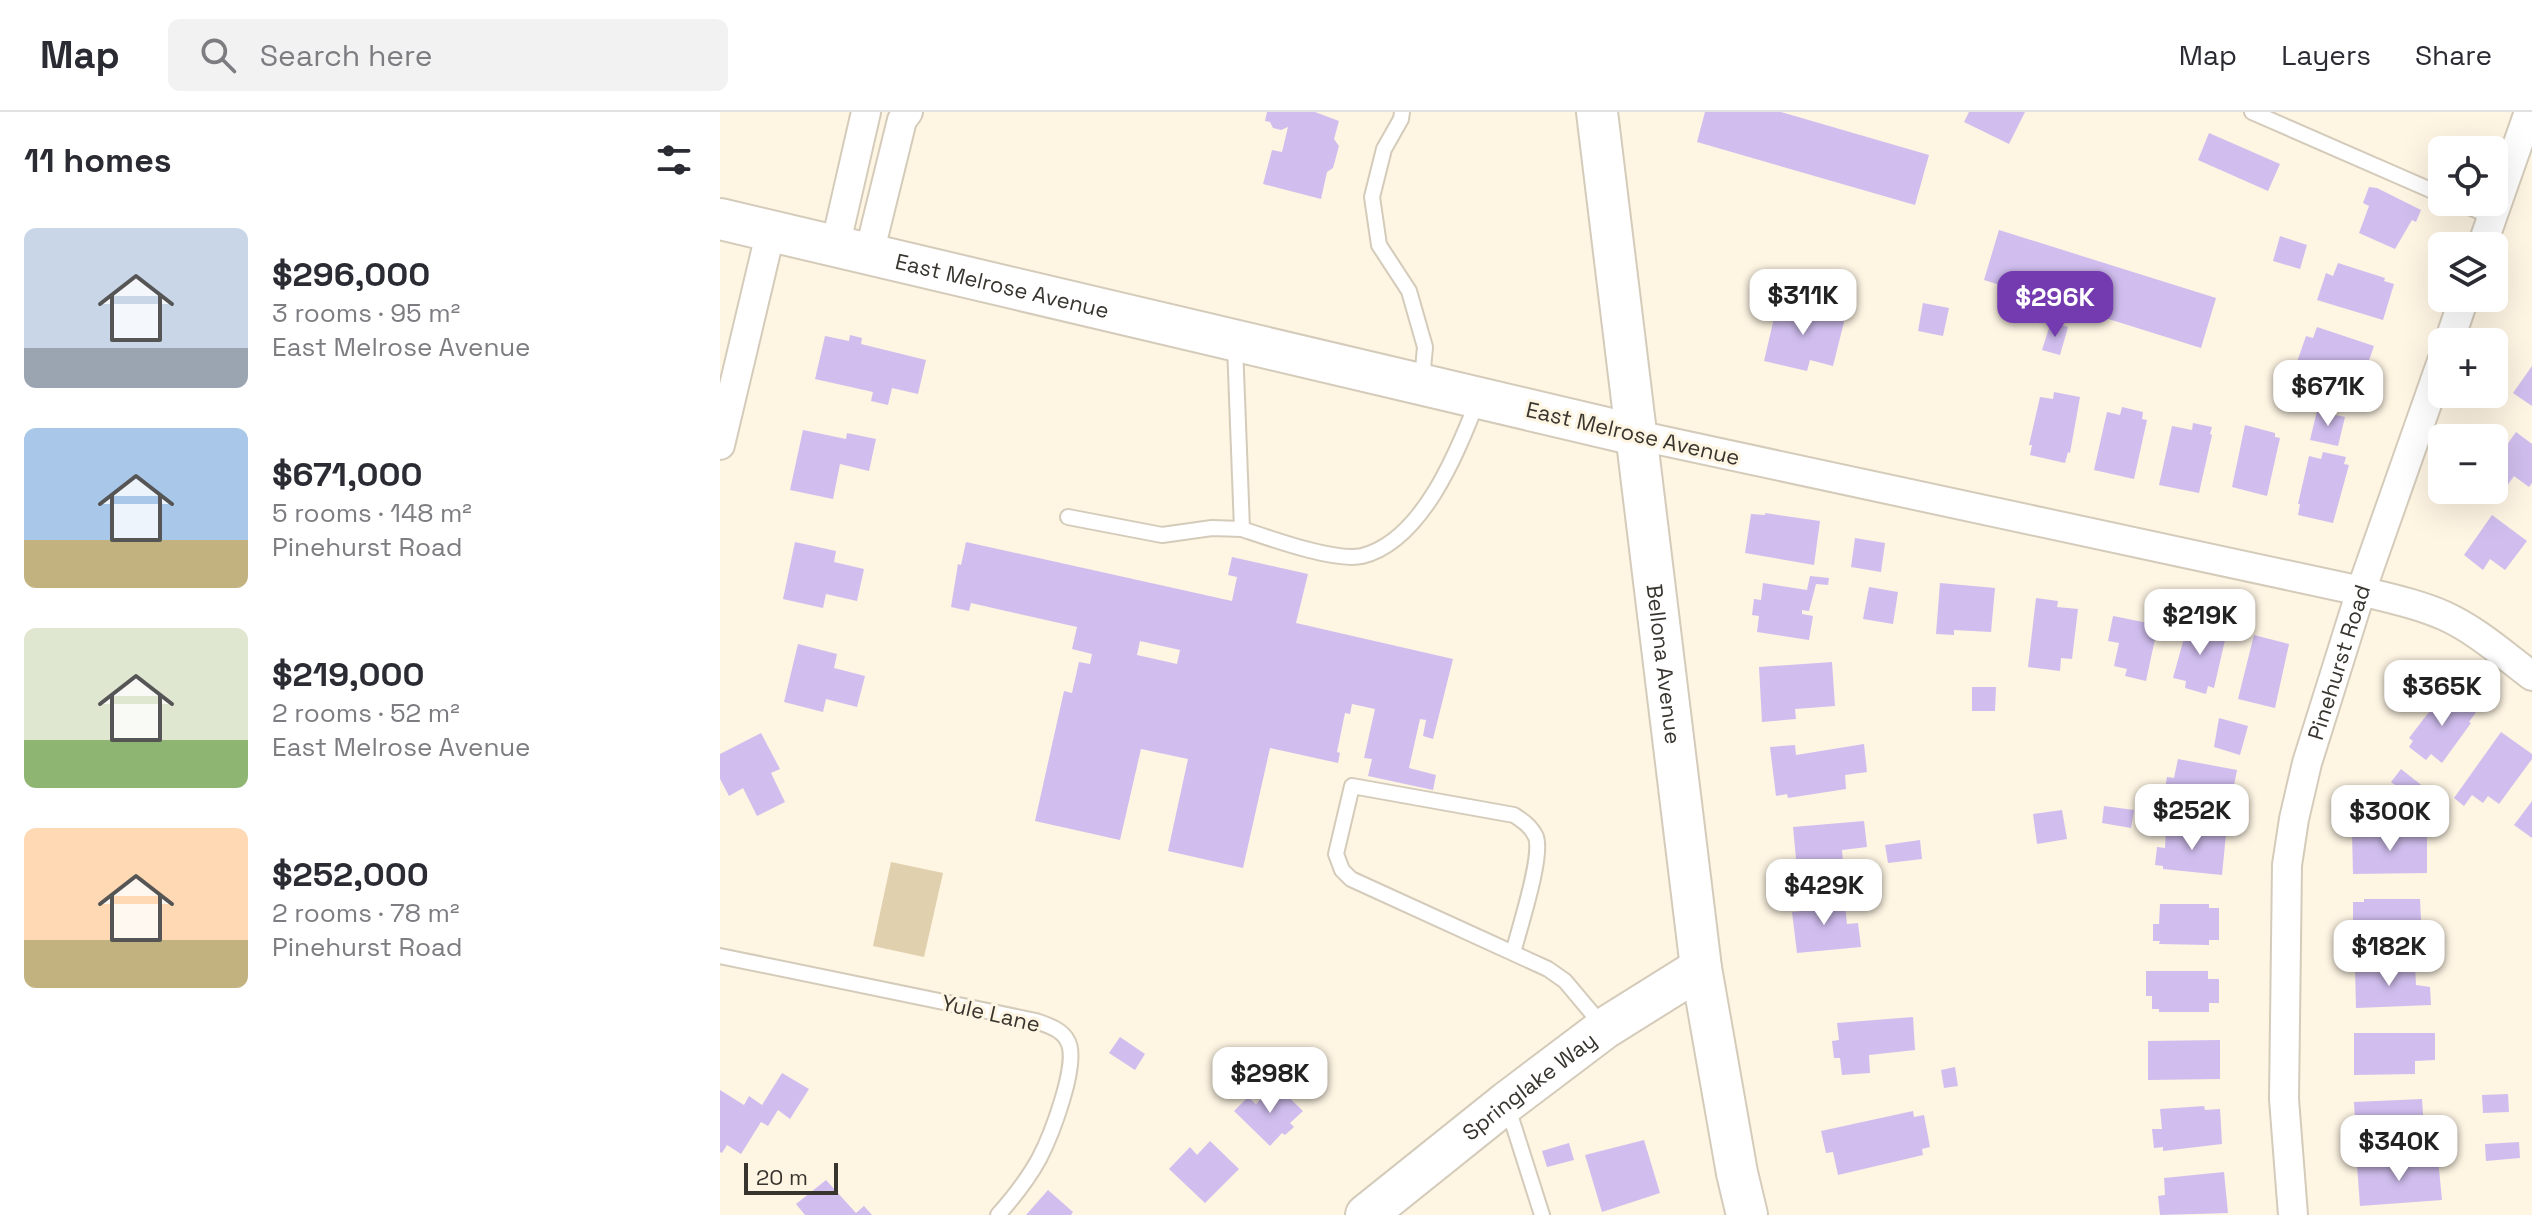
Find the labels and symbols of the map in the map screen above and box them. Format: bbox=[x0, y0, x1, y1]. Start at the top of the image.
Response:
street label: East Melrose Avenue bbox=[893, 247, 1112, 324]
pin: $311K bbox=[1747, 269, 1859, 337]
pin: $296K bbox=[1999, 271, 2111, 339]
pin: $671K bbox=[2272, 360, 2384, 428]
street label: East Melrose Avenue bbox=[1523, 395, 1743, 471]
street label: Pinehurst Road bbox=[2301, 581, 2376, 743]
street label: Bellona Avenue bbox=[1640, 582, 1688, 746]
pin: $219K bbox=[2144, 589, 2256, 657]
pin: $365K bbox=[2386, 660, 2498, 728]
pin: $252K bbox=[2136, 784, 2248, 852]
pin: $300K bbox=[2334, 785, 2446, 853]
pin: $429K bbox=[1768, 859, 1880, 927]
pin: $182K bbox=[2333, 920, 2445, 988]
street label: Yule Lane bbox=[939, 988, 1043, 1038]
street label: Springlake Way bbox=[1456, 1026, 1602, 1146]
pin: $298K bbox=[1214, 1047, 1326, 1115]
pin: $340K bbox=[2343, 1115, 2455, 1183]
scale bar bbox=[744, 1159, 838, 1195]

